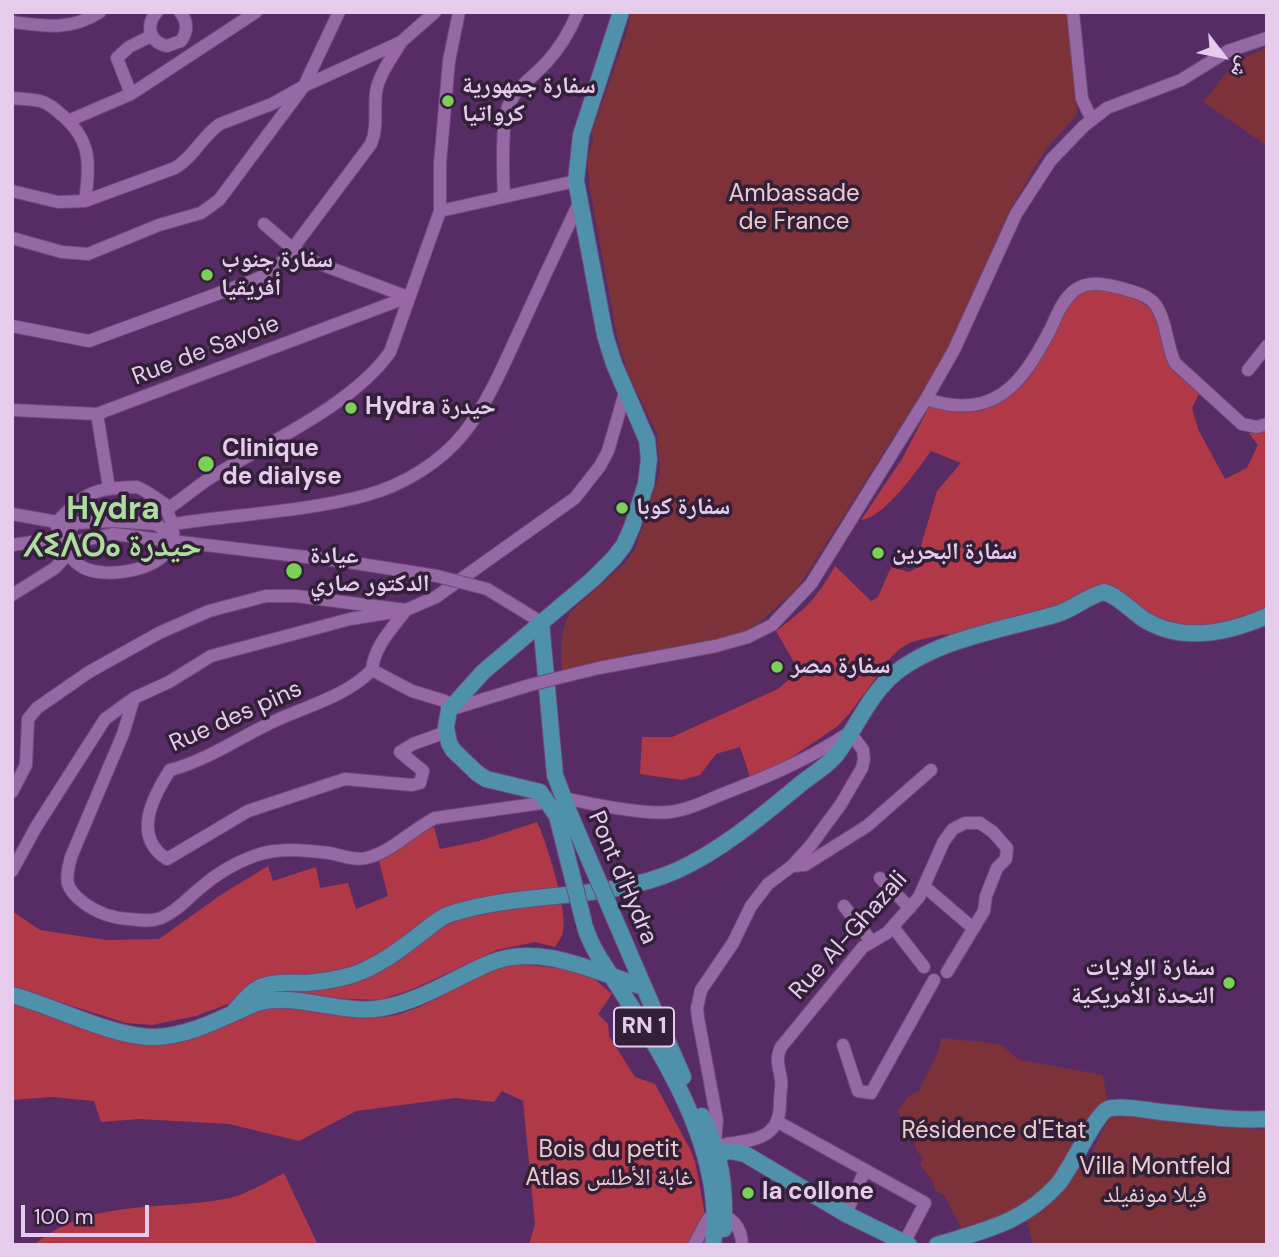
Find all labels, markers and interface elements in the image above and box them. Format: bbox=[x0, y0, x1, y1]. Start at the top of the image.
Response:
north arrow bbox=[1188, 21, 1258, 91]
text: ش bbox=[1225, 52, 1257, 83]
place label: سفارة جمهورية كرواتيا bbox=[462, 73, 596, 129]
marker: سفارة جمهورية كرواتيا bbox=[440, 93, 456, 109]
park label: Ambassade de France bbox=[728, 181, 860, 237]
place label: سفارة جنوب أفريقيا bbox=[221, 247, 333, 303]
marker: سفارة جنوب أفريقيا bbox=[199, 267, 215, 283]
street label: Rue de Savoie bbox=[128, 310, 284, 392]
place label: Hydra حيدرة bbox=[365, 394, 496, 422]
marker: Hydra حيدرة bbox=[343, 400, 359, 416]
place label: Clinique de dialyse bbox=[222, 436, 342, 492]
marker: Clinique de dialyse bbox=[196, 454, 216, 474]
district label: Hydra ⵃⵉⴷⵔⴰ حيدرة bbox=[24, 492, 202, 567]
place label: سفارة كوبا bbox=[636, 494, 730, 522]
marker: سفارة كوبا bbox=[614, 500, 630, 516]
place label: سفارة البحرين bbox=[892, 539, 1017, 567]
place label: عيادة الدكتور صاري bbox=[310, 543, 430, 599]
marker: سفارة البحرين bbox=[870, 545, 886, 561]
marker: عيادة الدكتور صاري bbox=[284, 561, 304, 581]
place label: سفارة مصر bbox=[791, 653, 891, 681]
marker: سفارة مصر bbox=[769, 659, 785, 675]
street label: Rue des pins bbox=[165, 675, 307, 759]
street label: Pont d'Hydra bbox=[581, 807, 663, 949]
street label: Rue Al-Ghazali bbox=[784, 866, 914, 1006]
place label: سفارة الولايات التحدة الأمريكية bbox=[1071, 955, 1215, 1011]
marker: سفارة الولايات التحدة الأمريكية bbox=[1221, 975, 1237, 991]
road number: RN 1 bbox=[614, 1008, 674, 1046]
park label: Résidence d'Etat bbox=[901, 1118, 1087, 1146]
park label: Bois du petit Atlas غابة الأطلس bbox=[525, 1137, 693, 1193]
park label: Villa Montfeld فيلا مونفيلد bbox=[1079, 1154, 1231, 1210]
place label: la collone bbox=[762, 1179, 874, 1207]
marker: la collone bbox=[740, 1185, 756, 1201]
scale bar bbox=[24, 1190, 152, 1234]
text: 100 m bbox=[34, 1203, 94, 1231]

